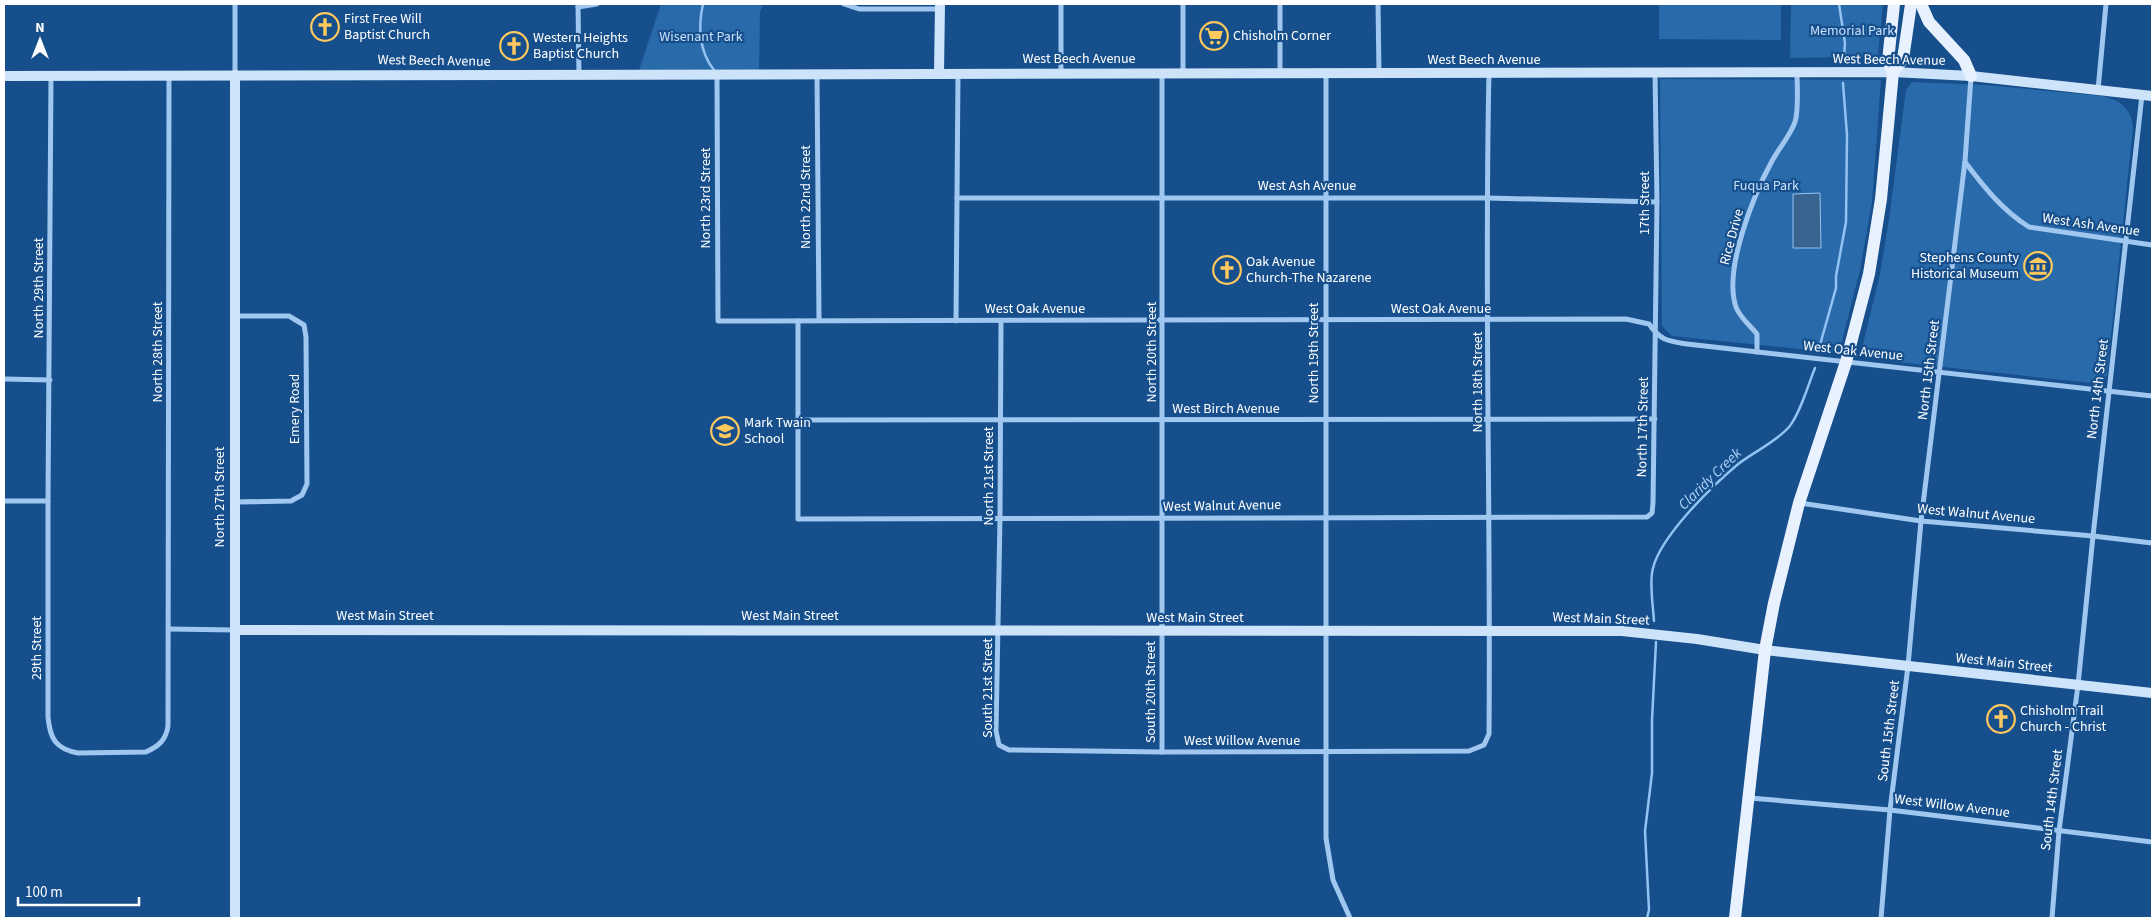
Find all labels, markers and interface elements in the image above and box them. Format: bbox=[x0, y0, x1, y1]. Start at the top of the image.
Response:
place label: First Free Will Baptist Church bbox=[344, 9, 430, 45]
church icon: First Free Will Baptist Church bbox=[310, 12, 340, 42]
north arrow bbox=[15, 15, 65, 65]
text: N bbox=[35, 18, 45, 38]
supermarket icon: Chisholm Corner bbox=[1199, 21, 1229, 51]
park label: Memorial Park bbox=[1810, 21, 1894, 41]
place label: Chisholm Corner bbox=[1233, 26, 1331, 46]
park label: Wisenant Park bbox=[659, 27, 743, 47]
place label: Western Heights Baptist Church bbox=[533, 28, 628, 64]
church icon: Western Heights Baptist Church bbox=[499, 31, 529, 61]
street label: West Beech Avenue bbox=[1022, 49, 1136, 69]
street label: West Beech Avenue bbox=[1832, 49, 1946, 71]
street label: West Beech Avenue bbox=[377, 50, 491, 72]
street label: West Beech Avenue bbox=[1427, 50, 1541, 70]
street label: North 22nd Street bbox=[796, 145, 816, 249]
street label: North 23rd Street bbox=[696, 147, 716, 248]
street label: 17th Street bbox=[1635, 171, 1655, 235]
street label: West Ash Avenue bbox=[1258, 176, 1356, 196]
park label: Fuqua Park bbox=[1733, 176, 1799, 196]
street label: Rice Drive bbox=[1715, 207, 1749, 267]
street label: West Ash Avenue bbox=[2041, 208, 2141, 242]
street label: North 29th Street bbox=[29, 237, 49, 338]
place label: Stephens County Historical Museum bbox=[1911, 248, 2019, 284]
museum icon: Stephens County Historical Museum bbox=[2023, 251, 2053, 281]
place label: Oak Avenue Church-The Nazarene bbox=[1246, 252, 1372, 288]
church icon: Oak Avenue Church-The Nazarene bbox=[1212, 255, 1242, 285]
street label: West Oak Avenue bbox=[985, 299, 1085, 319]
street label: West Oak Avenue bbox=[1391, 299, 1491, 319]
street label: North 28th Street bbox=[148, 301, 168, 402]
street label: North 20th Street bbox=[1142, 301, 1162, 402]
street label: North 19th Street bbox=[1304, 302, 1324, 403]
street label: North 15th Street bbox=[1913, 318, 1945, 421]
street label: North 18th Street bbox=[1468, 331, 1488, 432]
street label: West Oak Avenue bbox=[1802, 336, 1904, 366]
street label: North 14th Street bbox=[2082, 337, 2114, 440]
street label: Emery Road bbox=[285, 374, 305, 444]
street label: North 17th Street bbox=[1632, 376, 1654, 478]
street label: West Birch Avenue bbox=[1172, 399, 1280, 419]
place label: Mark Twain School bbox=[744, 413, 811, 449]
school or university icon: Mark Twain School bbox=[710, 416, 740, 446]
street label: North 21st Street bbox=[979, 426, 999, 525]
water label: Claridy Creek bbox=[1673, 443, 1747, 515]
street label: North 27th Street bbox=[210, 446, 230, 547]
street label: West Walnut Avenue bbox=[1163, 495, 1281, 517]
street label: West Walnut Avenue bbox=[1916, 499, 2036, 529]
street label: West Main Street bbox=[336, 606, 434, 626]
street label: West Main Street bbox=[741, 606, 839, 626]
street label: West Main Street bbox=[1552, 607, 1650, 631]
street label: West Main Street bbox=[1146, 608, 1244, 628]
street label: 29th Street bbox=[27, 616, 47, 680]
street label: South 21st Street bbox=[978, 638, 998, 738]
street label: South 20th Street bbox=[1141, 641, 1161, 743]
street label: West Main Street bbox=[1955, 648, 2054, 678]
street label: South 15th Street bbox=[1873, 679, 1905, 783]
place label: Chisholm Trail Church - Christ bbox=[2020, 701, 2106, 737]
church icon: Chisholm Trail Church - Christ bbox=[1986, 704, 2016, 734]
street label: West Willow Avenue bbox=[1184, 731, 1300, 751]
street label: South 14th Street bbox=[2036, 748, 2068, 852]
street label: West Willow Avenue bbox=[1893, 789, 2011, 823]
scale bar bbox=[18, 874, 139, 906]
text: 100 m bbox=[25, 882, 63, 903]

